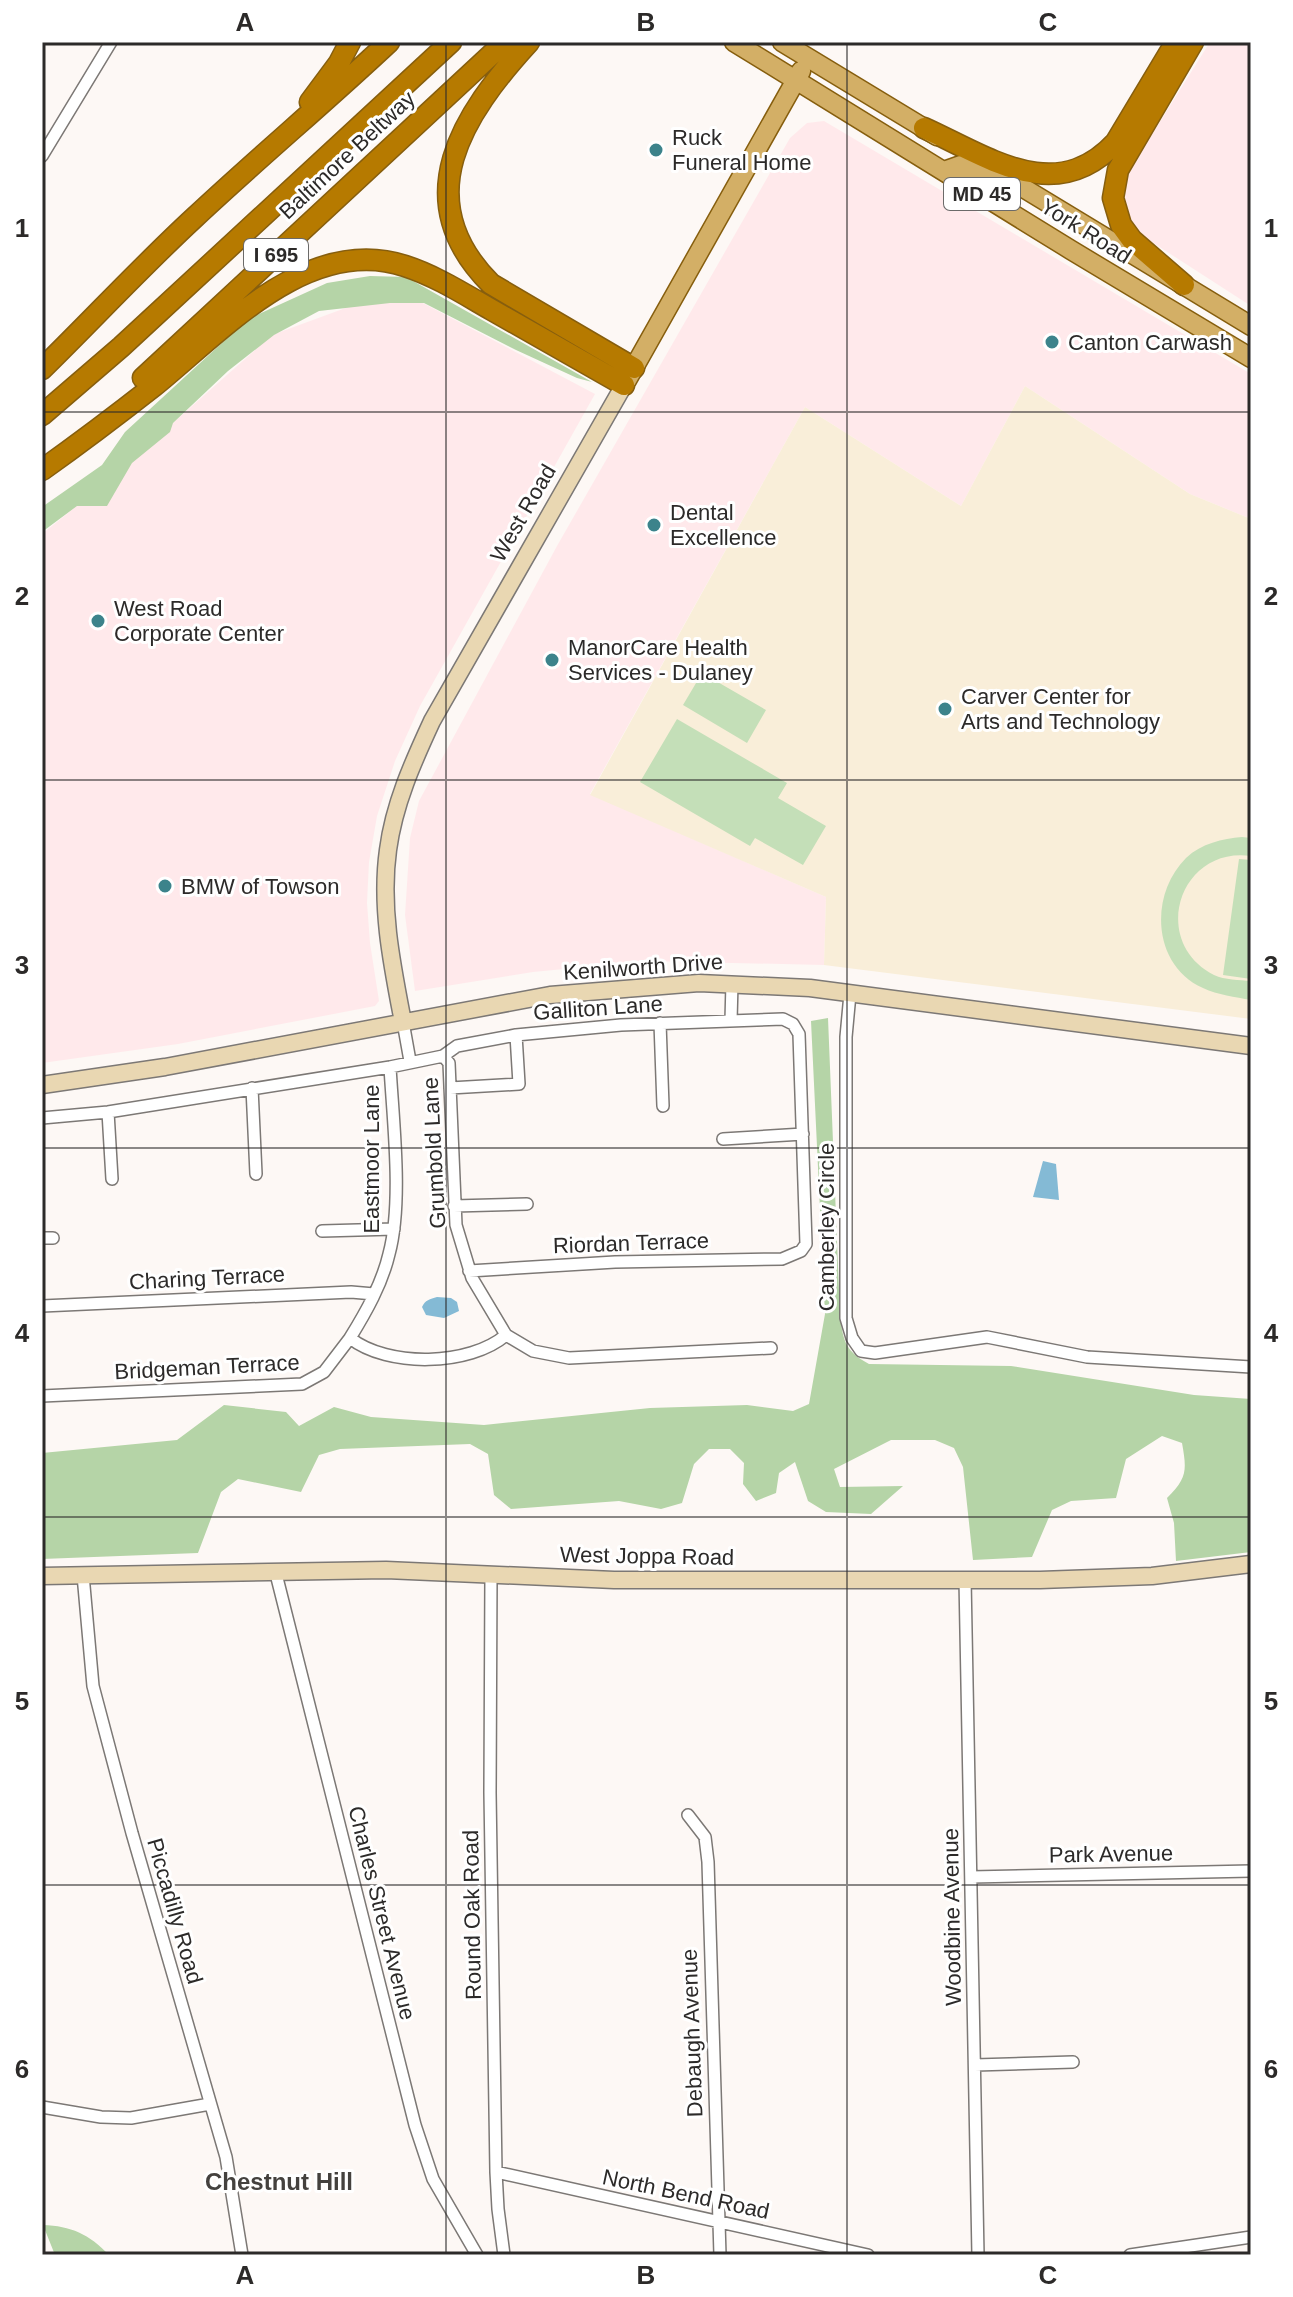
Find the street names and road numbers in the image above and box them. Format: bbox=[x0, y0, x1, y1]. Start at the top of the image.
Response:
street label: Baltimore Beltway bbox=[274, 86, 420, 224]
road number: MD 45 bbox=[944, 178, 1020, 210]
street label: York Road bbox=[1036, 193, 1136, 269]
road number: I 695 bbox=[244, 239, 308, 271]
street label: West Road bbox=[485, 460, 561, 566]
street label: Kenilworth Drive bbox=[562, 949, 724, 985]
street label: Galliton Lane bbox=[532, 991, 664, 1025]
street label: Grumbold Lane bbox=[418, 1077, 450, 1229]
street label: Eastmoor Lane bbox=[359, 1084, 384, 1234]
street label: Camberley Circle bbox=[814, 1143, 839, 1311]
street label: Riordan Terrace bbox=[553, 1228, 709, 1258]
street label: Charing Terrace bbox=[128, 1261, 286, 1295]
street label: Bridgeman Terrace bbox=[114, 1350, 300, 1384]
street label: West Joppa Road bbox=[560, 1542, 734, 1570]
street label: Charles Street Avenue bbox=[343, 1803, 421, 2023]
street label: Woodbine Avenue bbox=[938, 1828, 966, 2006]
street label: Round Oak Road bbox=[458, 1830, 486, 2000]
street label: Piccadilly Road bbox=[142, 1835, 208, 1987]
street label: Park Avenue bbox=[1049, 1840, 1173, 1868]
street label: Debaugh Avenue bbox=[677, 1948, 707, 2118]
street label: North Bend Road bbox=[600, 2164, 772, 2224]

